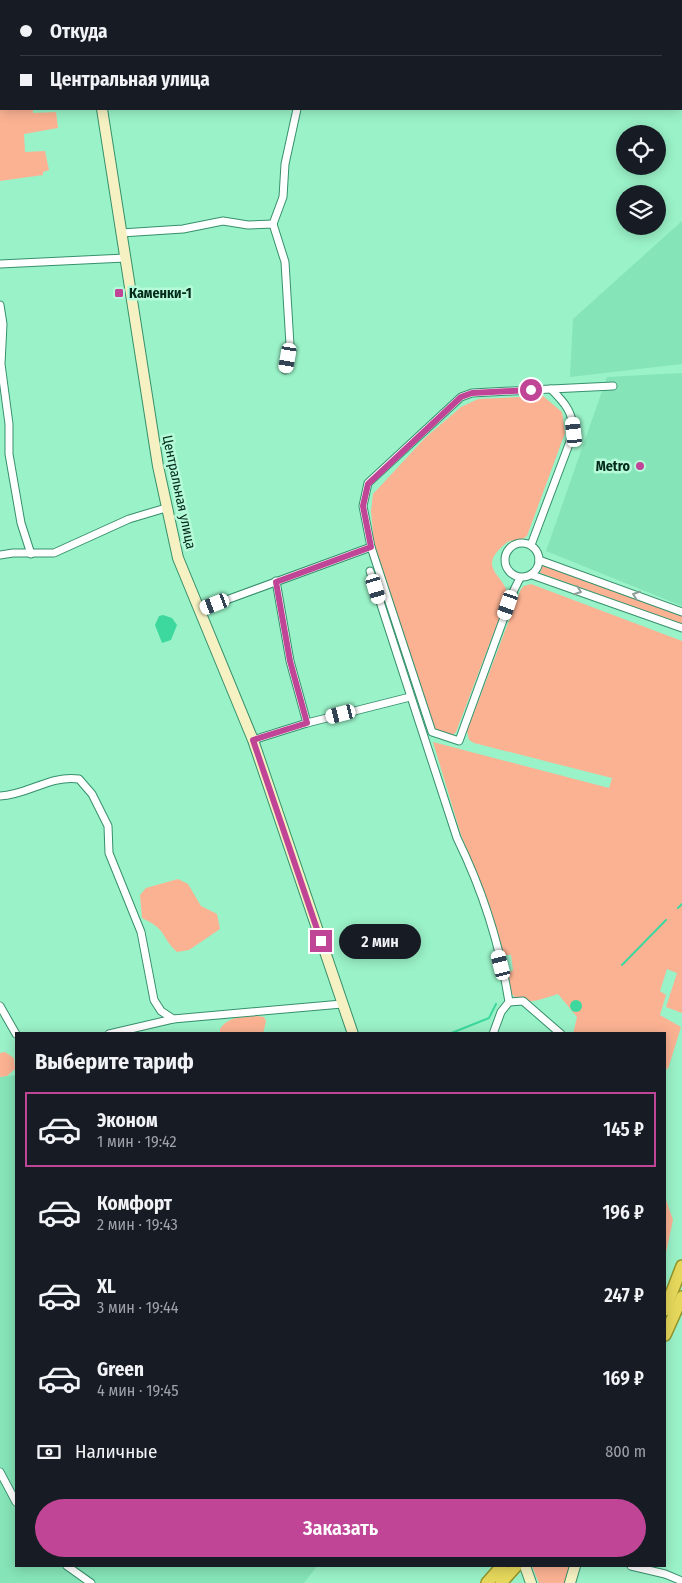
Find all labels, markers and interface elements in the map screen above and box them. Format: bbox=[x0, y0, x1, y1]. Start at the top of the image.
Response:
text: Откуда bbox=[50, 20, 107, 43]
text: Центральная улица bbox=[50, 68, 210, 91]
map controls bbox=[616, 125, 666, 235]
button: locate bbox=[616, 125, 666, 175]
button: layers bbox=[616, 185, 666, 235]
place label: Каменки-1 bbox=[129, 285, 192, 302]
marker: Каменки-1 bbox=[113, 287, 125, 299]
car bbox=[278, 342, 297, 374]
route start bbox=[520, 379, 542, 401]
car bbox=[564, 416, 583, 448]
street label: Центральная улица bbox=[159, 434, 199, 551]
place label: Metro bbox=[596, 458, 631, 475]
marker: Metro bbox=[634, 460, 646, 472]
car bbox=[364, 572, 387, 606]
one-way arrow bbox=[573, 585, 581, 595]
car bbox=[496, 588, 519, 622]
one-way arrow bbox=[632, 591, 641, 601]
car bbox=[198, 592, 231, 616]
car bbox=[324, 703, 357, 725]
callout: 2 мин bbox=[338, 924, 421, 958]
route end bbox=[310, 930, 332, 952]
text: 2 мин bbox=[361, 932, 399, 951]
car bbox=[490, 949, 511, 981]
text: Выберите тариф bbox=[35, 1048, 194, 1075]
icon: car bbox=[37, 1107, 82, 1152]
text: Эконом bbox=[97, 1109, 158, 1132]
text: 145 ₽ bbox=[603, 1118, 644, 1141]
text: 1 мин · 19:42 bbox=[97, 1132, 177, 1151]
icon: car bbox=[37, 1190, 82, 1235]
text: Комфорт bbox=[97, 1192, 172, 1215]
text: 196 ₽ bbox=[602, 1201, 644, 1224]
text: 2 мин · 19:43 bbox=[97, 1215, 178, 1234]
icon: car bbox=[37, 1273, 82, 1318]
text: XL bbox=[97, 1275, 116, 1298]
text: 247 ₽ bbox=[604, 1284, 644, 1307]
text: 3 мин · 19:44 bbox=[97, 1298, 179, 1317]
icon: car bbox=[37, 1356, 82, 1401]
text: Green bbox=[97, 1358, 144, 1381]
text: 169 ₽ bbox=[603, 1367, 644, 1390]
text: 4 мин · 19:45 bbox=[97, 1381, 179, 1400]
icon: cash bbox=[35, 1438, 63, 1466]
text: Наличные bbox=[75, 1440, 157, 1463]
text: 800 m bbox=[605, 1442, 646, 1461]
button: Заказать bbox=[35, 1499, 646, 1557]

